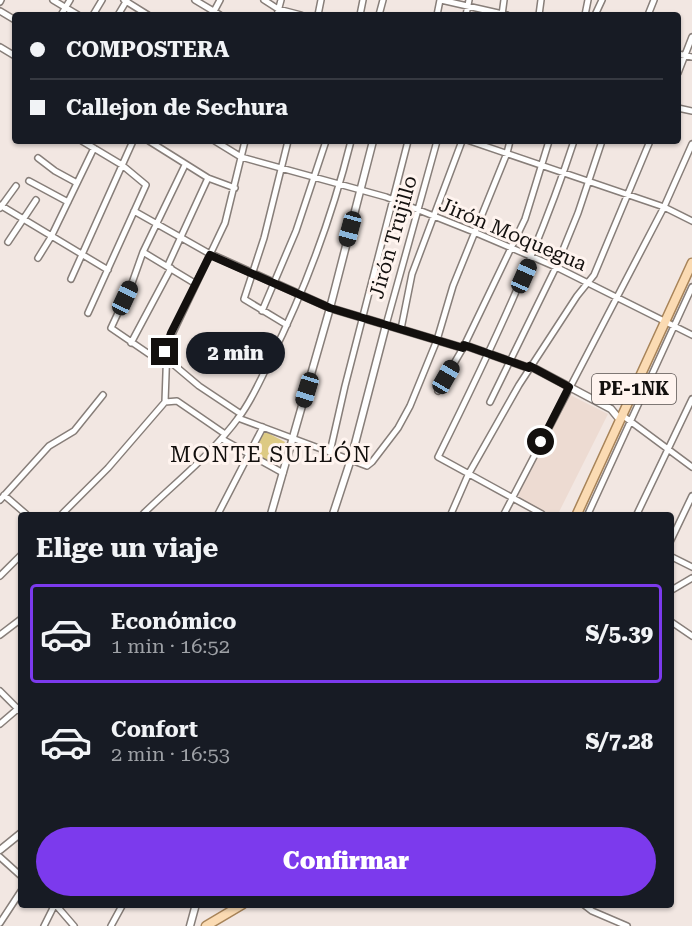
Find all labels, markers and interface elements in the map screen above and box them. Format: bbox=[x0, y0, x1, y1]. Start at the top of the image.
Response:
text: COMPOSTERA bbox=[66, 37, 230, 62]
text: Callejon de Sechura bbox=[66, 95, 288, 120]
street label: Jirón Trujillo bbox=[364, 173, 422, 301]
street label: Jirón Moquegua bbox=[436, 192, 590, 276]
car bbox=[337, 209, 363, 249]
car bbox=[508, 256, 540, 296]
car bbox=[109, 278, 141, 318]
callout: 2 min bbox=[186, 331, 285, 373]
route end bbox=[151, 338, 178, 365]
text: 2 min bbox=[207, 341, 264, 365]
car bbox=[429, 357, 463, 397]
car bbox=[293, 370, 321, 410]
road number: PE-1NK bbox=[592, 374, 676, 404]
route start bbox=[527, 428, 554, 455]
district label: MONTE SULLÓN bbox=[170, 440, 372, 467]
text: Elige un viaje bbox=[36, 532, 218, 564]
icon: car bbox=[39, 607, 93, 661]
text: Económico bbox=[111, 609, 237, 634]
text: S/5.39 bbox=[585, 621, 653, 646]
text: 1 min · 16:52 bbox=[111, 634, 230, 658]
icon: car bbox=[39, 715, 93, 769]
text: Confort bbox=[111, 717, 198, 742]
text: S/7.28 bbox=[585, 729, 653, 754]
text: 2 min · 16:53 bbox=[111, 742, 230, 766]
button: Confirmar bbox=[36, 827, 656, 896]

